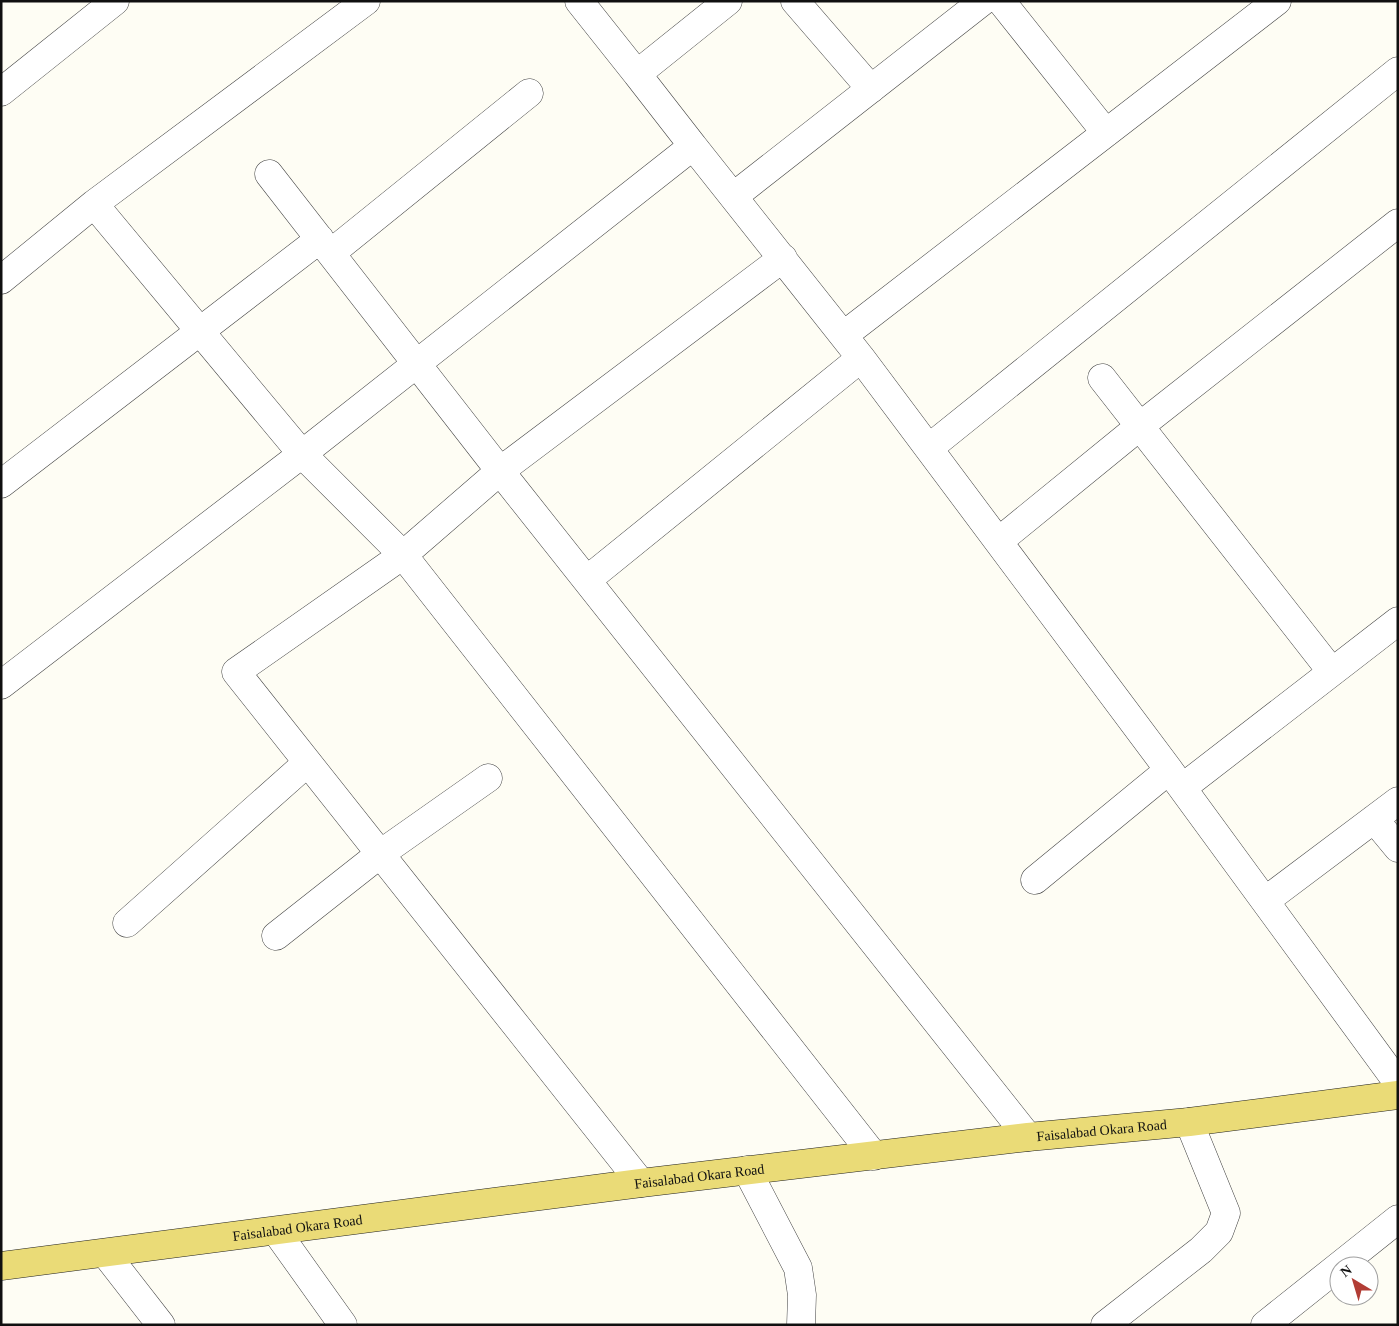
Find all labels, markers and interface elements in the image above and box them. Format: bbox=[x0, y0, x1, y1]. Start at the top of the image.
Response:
street label: Faisalabad Okara Road bbox=[1036, 1117, 1167, 1144]
street label: Faisalabad Okara Road bbox=[633, 1161, 765, 1192]
street label: Faisalabad Okara Road bbox=[232, 1212, 363, 1244]
north arrow bbox=[1329, 1256, 1379, 1306]
text: N bbox=[1338, 1262, 1355, 1280]

